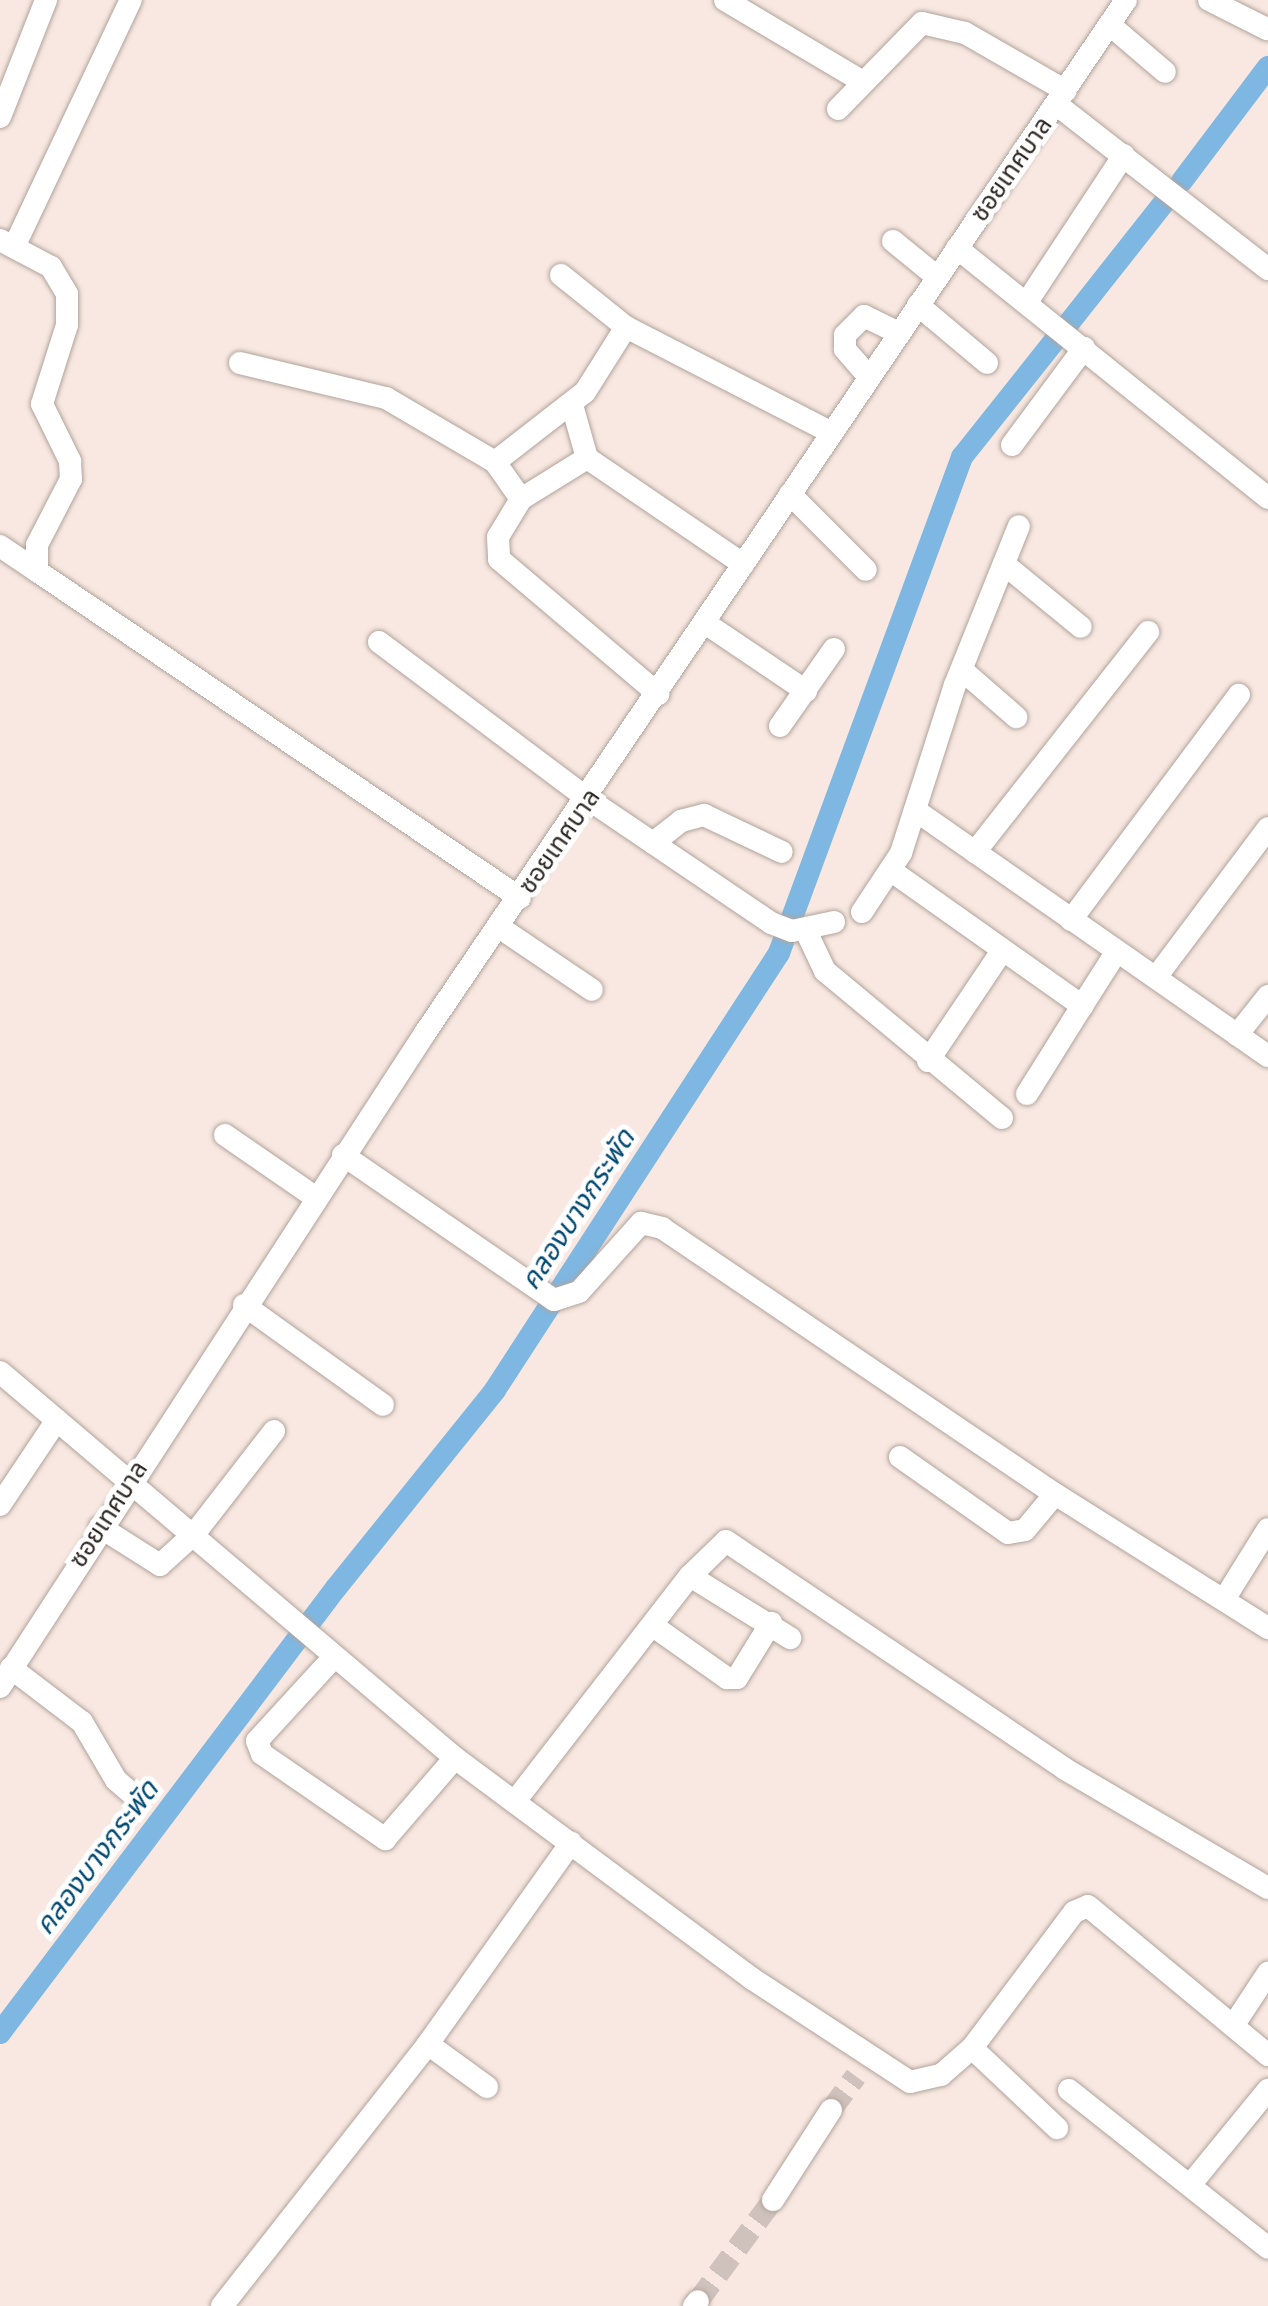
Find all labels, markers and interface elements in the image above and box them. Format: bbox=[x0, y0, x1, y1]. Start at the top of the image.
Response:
street label: ซอยเทศบาล bbox=[964, 111, 1058, 227]
street label: ซอยเทศบาล bbox=[512, 783, 606, 899]
water label: คลองบางกระพัด bbox=[513, 1123, 641, 1295]
street label: ซอยเทศบาล bbox=[62, 1455, 154, 1573]
water label: คลองบางกระพัด bbox=[27, 1773, 165, 1941]

